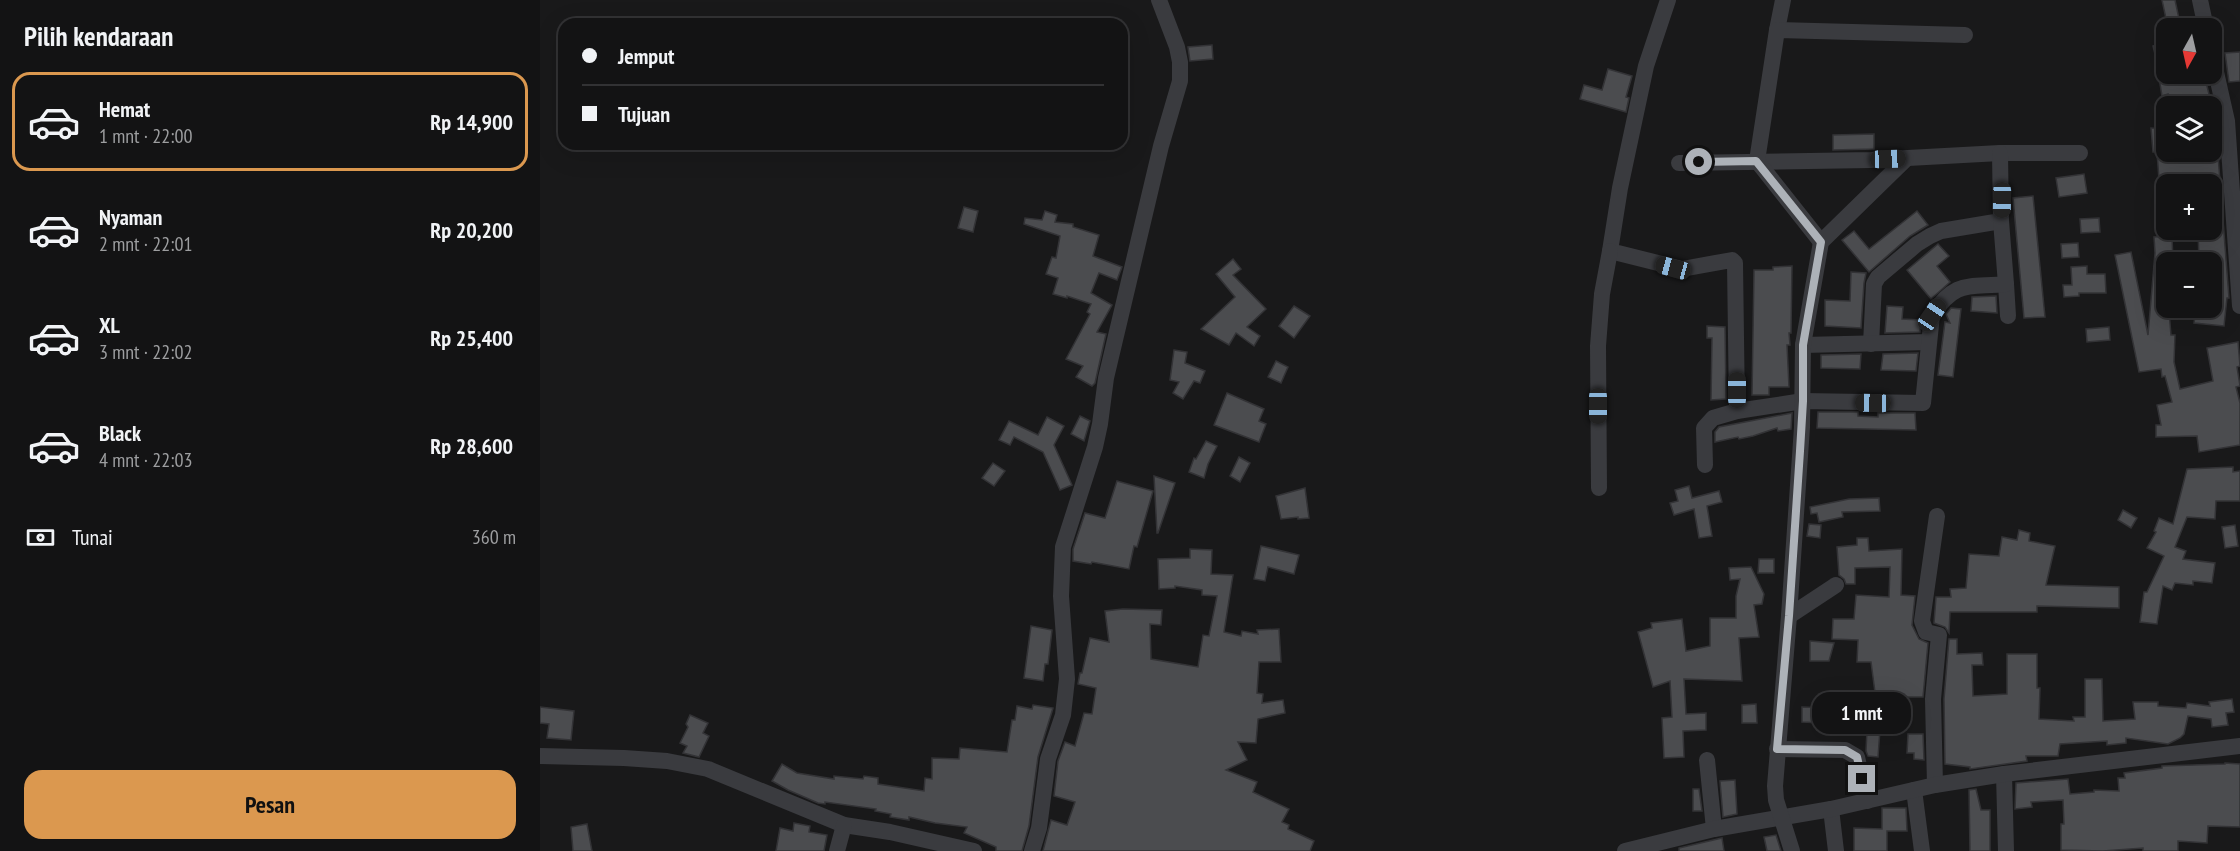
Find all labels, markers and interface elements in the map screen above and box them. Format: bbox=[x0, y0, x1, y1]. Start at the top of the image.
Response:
north arrow bbox=[2156, 18, 2222, 84]
map controls bbox=[2156, 18, 2222, 318]
text: Pilih kendaraan bbox=[24, 19, 173, 53]
text: Jemput bbox=[618, 42, 674, 70]
icon: car bbox=[27, 95, 81, 149]
text: Hemat bbox=[99, 95, 150, 123]
button: layers bbox=[2156, 96, 2222, 162]
text: Tujuan bbox=[618, 100, 670, 128]
text: Rp 14,900 bbox=[430, 108, 513, 136]
text: 1 mnt · 22:00 bbox=[99, 123, 192, 149]
route start bbox=[1685, 148, 1712, 175]
car bbox=[1870, 149, 1906, 169]
button: + bbox=[2156, 174, 2222, 240]
car bbox=[1993, 182, 2011, 218]
icon: car bbox=[27, 203, 81, 257]
text: Nyaman bbox=[99, 203, 162, 231]
text: Rp 20,200 bbox=[430, 216, 513, 244]
text: 2 mnt · 22:01 bbox=[99, 231, 192, 257]
button: − bbox=[2156, 252, 2222, 318]
car bbox=[1653, 255, 1693, 281]
car bbox=[1914, 295, 1950, 335]
icon: car bbox=[27, 311, 81, 365]
text: XL bbox=[99, 311, 120, 339]
text: Rp 25,400 bbox=[430, 324, 513, 352]
text: 3 mnt · 22:02 bbox=[99, 339, 192, 365]
car bbox=[1728, 372, 1746, 408]
car bbox=[1589, 388, 1607, 424]
car bbox=[1855, 394, 1891, 412]
icon: car bbox=[27, 419, 81, 473]
text: Black bbox=[99, 419, 141, 447]
text: Rp 28,600 bbox=[430, 432, 513, 460]
text: 4 mnt · 22:03 bbox=[99, 447, 192, 473]
icon: cash bbox=[24, 521, 57, 554]
text: Tunai bbox=[72, 523, 113, 551]
text: 360 m bbox=[472, 524, 516, 550]
callout: 1 mnt bbox=[1812, 692, 1912, 734]
text: 1 mnt bbox=[1841, 700, 1882, 726]
route end bbox=[1848, 765, 1875, 792]
button: Pesan bbox=[24, 770, 516, 839]

